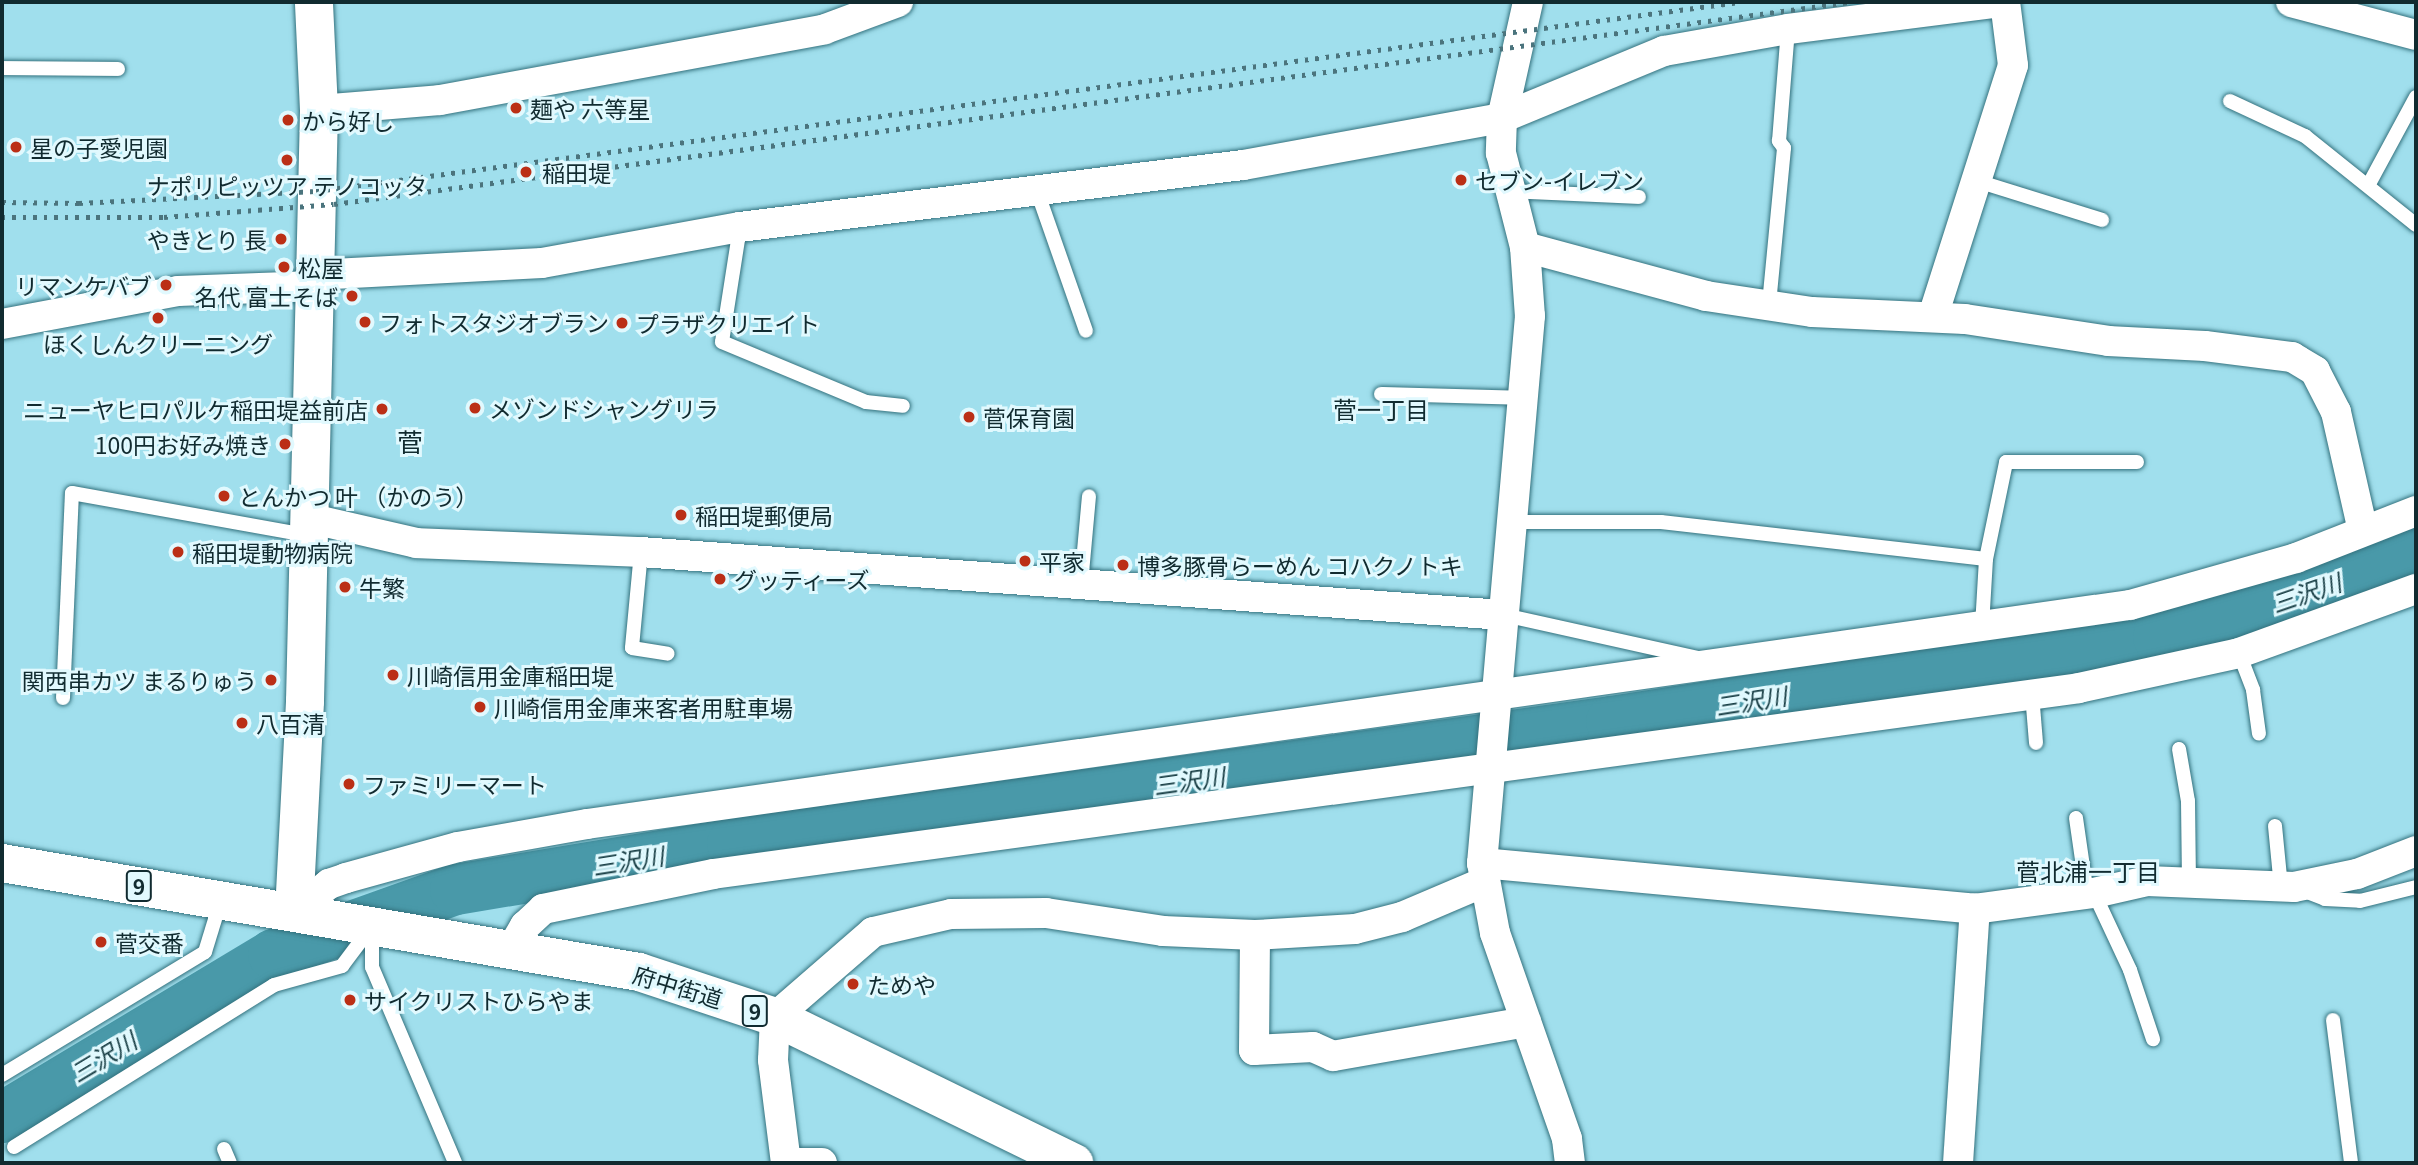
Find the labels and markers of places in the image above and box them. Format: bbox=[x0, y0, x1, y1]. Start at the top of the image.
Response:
place label: 麺や 六等星 bbox=[530, 94, 650, 122]
marker: 麺や 六等星 bbox=[508, 100, 524, 116]
place label: から好し bbox=[302, 106, 394, 134]
marker: から好し bbox=[280, 112, 296, 128]
place label: 星の子愛児園 bbox=[30, 133, 168, 161]
marker: 星の子愛児園 bbox=[8, 139, 24, 155]
marker: ナポリピッツア テノコッタ bbox=[279, 152, 295, 168]
place label: 稲田堤 bbox=[542, 158, 611, 186]
marker: 稲田堤 bbox=[516, 162, 536, 182]
place label: セブン-イレブン bbox=[1475, 166, 1644, 194]
place label: ナポリピッツア テノコッタ bbox=[146, 171, 428, 199]
marker: セブン-イレブン bbox=[1453, 172, 1469, 188]
place label: やきとり 長 bbox=[147, 225, 267, 253]
marker: やきとり 長 bbox=[273, 231, 289, 247]
place label: 松屋 bbox=[298, 253, 344, 281]
marker: 松屋 bbox=[276, 259, 292, 275]
place label: リマンケバブ bbox=[14, 271, 152, 299]
marker: リマンケバブ bbox=[158, 277, 174, 293]
place label: 名代 富士そば bbox=[195, 282, 338, 310]
marker: 名代 富士そば bbox=[344, 288, 360, 304]
place label: フォトスタジオブラン bbox=[379, 308, 609, 336]
place label: プラザクリエイト bbox=[636, 309, 820, 337]
marker: ほくしんクリーニング bbox=[150, 310, 166, 326]
marker: フォトスタジオブラン bbox=[357, 314, 373, 330]
marker: プラザクリエイト bbox=[614, 315, 630, 331]
place label: ほくしんクリーニング bbox=[43, 329, 273, 357]
place label: メゾンドシャングリラ bbox=[489, 394, 719, 422]
place label: ニューヤヒロパルケ稲田堤益前店 bbox=[23, 395, 368, 423]
marker: メゾンドシャングリラ bbox=[467, 400, 483, 416]
marker: ニューヤヒロパルケ稲田堤益前店 bbox=[374, 401, 390, 417]
place label: 菅保育園 bbox=[983, 403, 1075, 431]
marker: 菅保育園 bbox=[961, 409, 977, 425]
place label: 100円お好み焼き bbox=[95, 430, 271, 458]
marker: 100円お好み焼き bbox=[277, 436, 293, 452]
place label: とんかつ 叶 （かのう） bbox=[238, 482, 478, 510]
marker: とんかつ 叶 （かのう） bbox=[216, 488, 232, 504]
place label: 稲田堤郵便局 bbox=[695, 501, 833, 529]
marker: 稲田堤郵便局 bbox=[673, 507, 689, 523]
place label: 稲田堤動物病院 bbox=[192, 538, 353, 566]
marker: 稲田堤動物病院 bbox=[170, 544, 186, 560]
place label: 平家 bbox=[1039, 547, 1085, 575]
place label: 博多豚骨らーめん コハクノトキ bbox=[1137, 551, 1464, 579]
marker: 平家 bbox=[1017, 553, 1033, 569]
marker: 博多豚骨らーめん コハクノトキ bbox=[1115, 557, 1131, 573]
place label: グッティーズ bbox=[734, 565, 872, 593]
marker: グッティーズ bbox=[712, 571, 728, 587]
place label: 牛繁 bbox=[359, 573, 405, 601]
marker: 牛繁 bbox=[337, 579, 353, 595]
place label: 川崎信用金庫稲田堤 bbox=[407, 661, 614, 689]
place label: 関西串カツ まるりゅう bbox=[22, 666, 257, 694]
marker: 川崎信用金庫稲田堤 bbox=[385, 667, 401, 683]
marker: 関西串カツ まるりゅう bbox=[263, 672, 279, 688]
place label: 川崎信用金庫来客者用駐車場 bbox=[494, 693, 793, 721]
marker: 川崎信用金庫来客者用駐車場 bbox=[472, 699, 488, 715]
place label: 八百清 bbox=[256, 709, 325, 737]
marker: 八百清 bbox=[234, 715, 250, 731]
place label: ファミリーマート bbox=[363, 770, 547, 798]
marker: ファミリーマート bbox=[341, 776, 357, 792]
place label: 菅交番 bbox=[115, 928, 184, 956]
marker: 菅交番 bbox=[93, 934, 109, 950]
place label: ためや bbox=[867, 970, 936, 998]
marker: ためや bbox=[845, 976, 861, 992]
place label: サイクリストひらやま bbox=[364, 986, 594, 1014]
marker: サイクリストひらやま bbox=[342, 992, 358, 1008]

